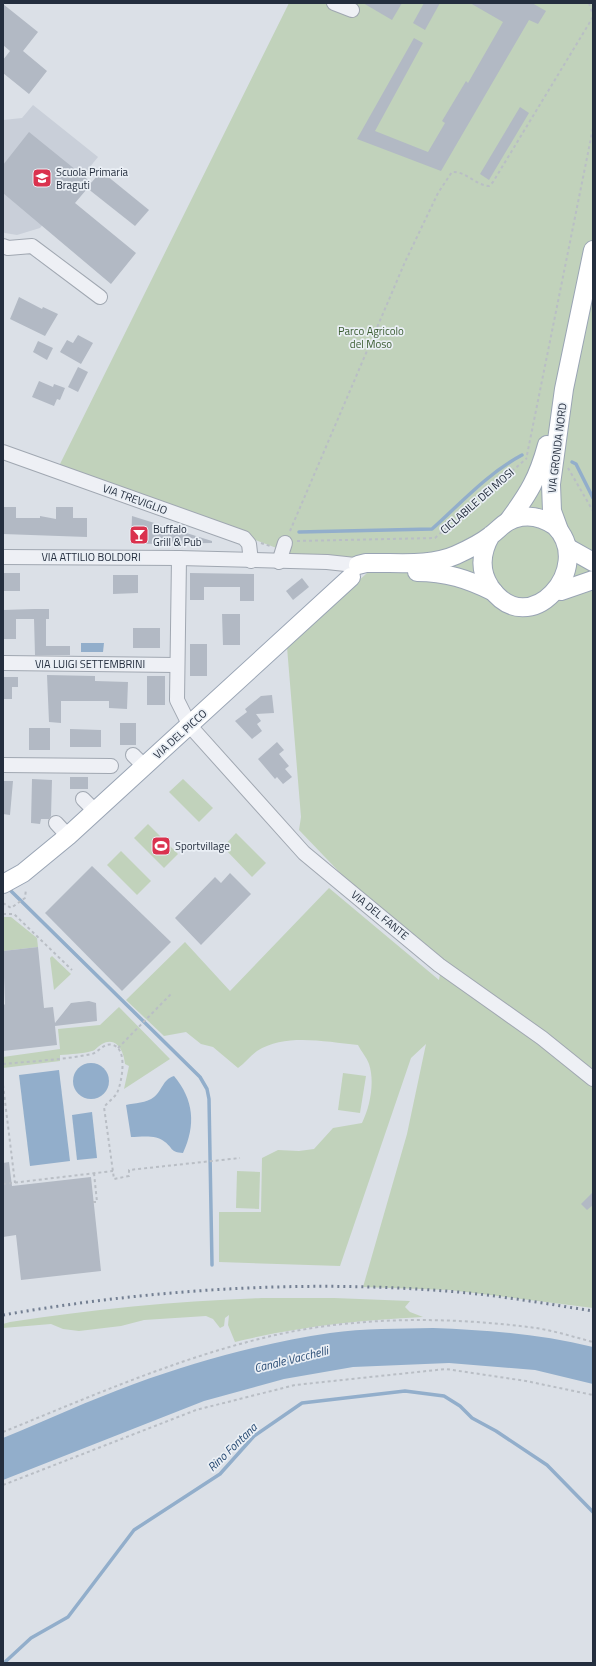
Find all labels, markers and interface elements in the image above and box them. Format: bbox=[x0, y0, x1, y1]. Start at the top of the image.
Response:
place label: Scuola Primaria Braguti bbox=[56, 164, 129, 193]
school or university icon: Scuola Primaria Braguti bbox=[31, 167, 53, 189]
park label: Parco Agricolo del Moso bbox=[338, 323, 404, 352]
street label: VIA GRONDA NORD bbox=[544, 402, 570, 494]
street label: CICLABILE DEI MOSI bbox=[437, 464, 517, 538]
street label: VIA TREVIGLIO bbox=[100, 480, 170, 518]
place label: Buffalo Grill & Pub bbox=[153, 521, 202, 550]
bar icon: Buffalo Grill & Pub bbox=[128, 524, 150, 546]
street label: VIA ATTILIO BOLDORI bbox=[41, 549, 141, 565]
street label: VIA LUIGI SETTEMBRINI bbox=[35, 656, 145, 672]
street label: VIA DEL PICCO bbox=[150, 706, 210, 762]
sports icon: Sportvillage bbox=[150, 835, 172, 857]
place label: Sportvillage bbox=[175, 838, 230, 854]
street label: VIA DEL FANTE bbox=[348, 887, 412, 943]
water label: Canale Vacchelli bbox=[252, 1340, 331, 1377]
water label: Rino Fontana bbox=[203, 1418, 262, 1476]

